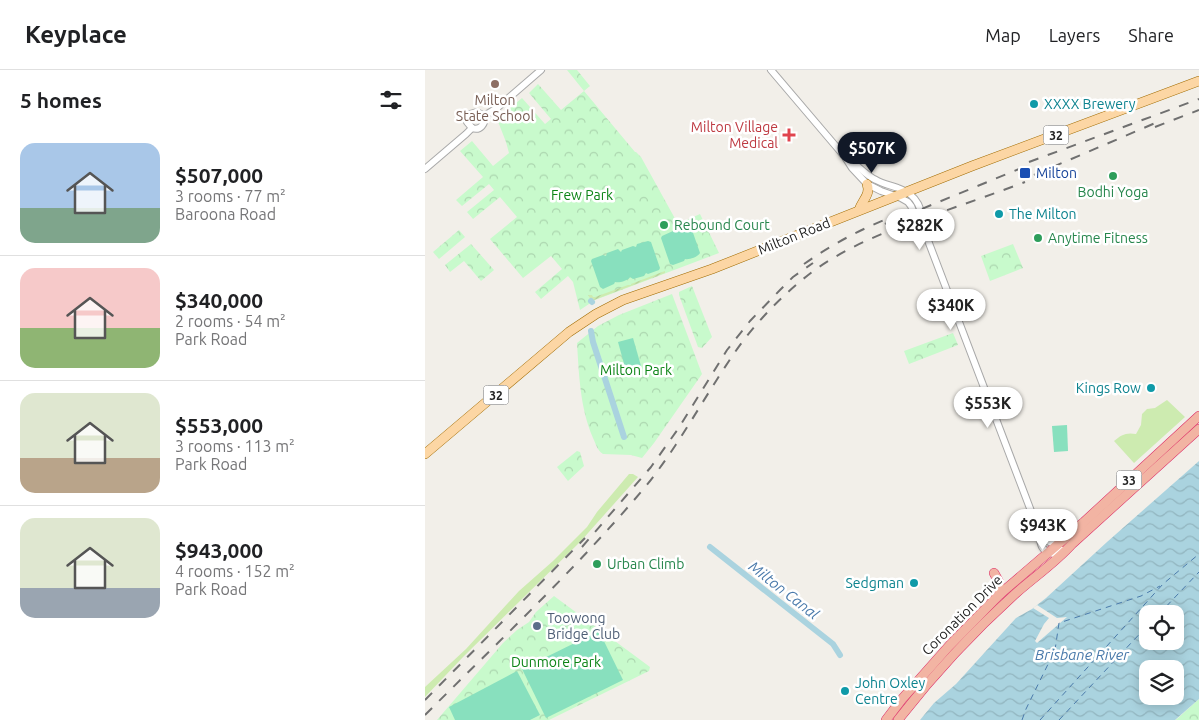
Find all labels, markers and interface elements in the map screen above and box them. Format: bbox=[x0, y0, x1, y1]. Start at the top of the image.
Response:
text: Keyplace bbox=[25, 21, 127, 48]
text: Map bbox=[985, 25, 1021, 45]
text: Layers bbox=[1049, 25, 1100, 45]
text: Share bbox=[1128, 25, 1174, 45]
marker: Milton State School bbox=[489, 78, 501, 90]
icon: filters bbox=[377, 86, 405, 114]
text: 5 homes bbox=[20, 88, 102, 112]
place label: Milton State School bbox=[456, 92, 534, 124]
place label: XXXX Brewery bbox=[1044, 96, 1136, 112]
marker: XXXX Brewery bbox=[1028, 98, 1040, 110]
place label: Milton Village Medical bbox=[691, 119, 778, 151]
road number: 32 bbox=[1043, 126, 1069, 144]
marker: Milton Village Medical bbox=[782, 128, 796, 142]
pin: $507K bbox=[837, 132, 907, 174]
text: $507K bbox=[849, 139, 895, 157]
icon: home bbox=[60, 163, 120, 223]
text: $507,000 bbox=[175, 163, 263, 187]
place label: Milton bbox=[1036, 165, 1077, 181]
marker: Milton bbox=[1018, 166, 1032, 180]
marker: Bodhi Yoga bbox=[1107, 170, 1119, 182]
place label: Bodhi Yoga bbox=[1078, 184, 1148, 200]
text: 3 rooms · 77 m² bbox=[175, 187, 286, 205]
park label: Frew Park bbox=[551, 187, 613, 203]
text: Baroona Road bbox=[175, 205, 276, 223]
place label: The Milton bbox=[1009, 206, 1077, 222]
pin: $282K bbox=[885, 208, 955, 251]
marker: The Milton bbox=[993, 208, 1005, 220]
street label: Milton Road bbox=[756, 214, 832, 258]
text: $282K bbox=[897, 216, 943, 234]
place label: Rebound Court bbox=[674, 217, 770, 233]
marker: Rebound Court bbox=[658, 219, 670, 231]
place label: Anytime Fitness bbox=[1048, 230, 1148, 246]
marker: Anytime Fitness bbox=[1032, 232, 1044, 244]
icon: home bbox=[60, 288, 120, 348]
text: $340,000 bbox=[175, 288, 263, 312]
pin: $340K bbox=[916, 288, 986, 331]
text: $340K bbox=[928, 296, 974, 314]
text: 2 rooms · 54 m² bbox=[175, 312, 286, 330]
text: Park Road bbox=[175, 330, 247, 348]
park label: Milton Park bbox=[600, 362, 672, 378]
place label: Kings Row bbox=[1076, 380, 1141, 396]
marker: Kings Row bbox=[1145, 382, 1157, 394]
road number: 32 bbox=[483, 386, 509, 404]
pin: $553K bbox=[953, 386, 1023, 429]
text: $553K bbox=[965, 394, 1011, 412]
icon: home bbox=[60, 413, 120, 473]
text: $553,000 bbox=[175, 413, 263, 437]
text: 3 rooms · 113 m² bbox=[175, 437, 295, 455]
text: Park Road bbox=[175, 455, 247, 473]
road number: 33 bbox=[1117, 470, 1141, 490]
pin: $943K bbox=[1008, 508, 1078, 551]
text: $943K bbox=[1020, 516, 1066, 534]
icon: home bbox=[60, 538, 120, 598]
text: $943,000 bbox=[175, 538, 263, 562]
place label: Urban Climb bbox=[607, 556, 684, 572]
water label: Milton Canal bbox=[746, 557, 823, 623]
marker: Urban Climb bbox=[591, 558, 603, 570]
text: 4 rooms · 152 m² bbox=[175, 562, 295, 580]
street label: Coronation Drive bbox=[919, 572, 1005, 658]
place label: Sedgman bbox=[845, 575, 904, 591]
marker: Sedgman bbox=[908, 577, 920, 589]
text: Park Road bbox=[175, 580, 247, 598]
map controls bbox=[1139, 605, 1184, 705]
button: locate bbox=[1139, 605, 1184, 650]
place label: Toowong Bridge Club bbox=[547, 610, 620, 642]
marker: Toowong Bridge Club bbox=[531, 620, 543, 632]
water label: Brisbane River bbox=[1035, 646, 1130, 663]
park label: Dunmore Park bbox=[511, 654, 601, 670]
button: layers bbox=[1139, 660, 1184, 705]
place label: John Oxley Centre bbox=[855, 675, 926, 707]
marker: John Oxley Centre bbox=[839, 685, 851, 697]

